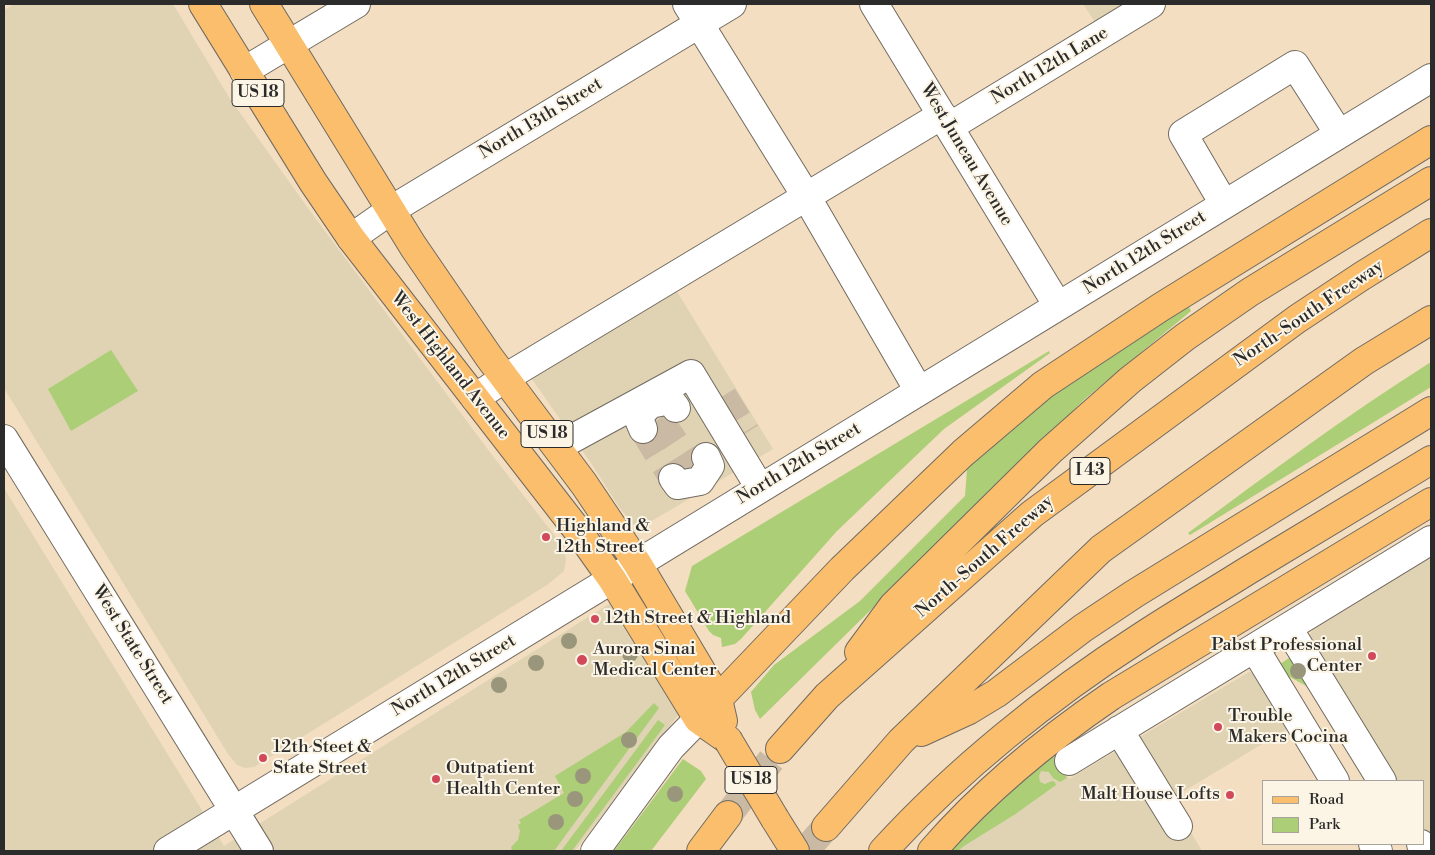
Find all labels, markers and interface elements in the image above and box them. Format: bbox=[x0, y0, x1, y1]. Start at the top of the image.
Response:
street label: North 12th Lane bbox=[988, 23, 1112, 109]
street label: North 13th Street bbox=[475, 74, 607, 164]
road number: US 18 bbox=[232, 80, 284, 106]
street label: West Juneau Avenue bbox=[915, 80, 1017, 230]
street label: North 12th Street bbox=[1080, 207, 1210, 299]
street label: North-South Freeway bbox=[1230, 256, 1388, 372]
street label: West Highland Avenue bbox=[386, 288, 514, 444]
street label: North 12th Street bbox=[733, 418, 865, 510]
road number: US 18 bbox=[521, 420, 573, 448]
road number: I 43 bbox=[1070, 458, 1110, 484]
street label: North-South Freeway bbox=[912, 491, 1058, 623]
place label: Highland & 12th Street bbox=[556, 516, 650, 558]
marker: Highland & 12th Street bbox=[540, 531, 552, 543]
street label: West State Street bbox=[87, 581, 177, 709]
place label: 12th Street & Highland bbox=[605, 608, 791, 630]
marker: 12th Street & Highland bbox=[589, 613, 601, 625]
street label: North 12th Street bbox=[388, 630, 520, 722]
place label: Pabst Professional Center bbox=[1211, 635, 1362, 678]
place label: Aurora Sinai Medical Center bbox=[593, 639, 717, 682]
marker: Pabst Professional Center bbox=[1366, 650, 1378, 662]
marker: Aurora Sinai Medical Center bbox=[575, 653, 589, 667]
place label: Trouble Makers Cocina bbox=[1228, 706, 1348, 749]
marker: Trouble Makers Cocina bbox=[1212, 721, 1224, 733]
place label: 12th Steet & State Street bbox=[273, 737, 372, 780]
marker: 12th Steet & State Street bbox=[257, 752, 269, 764]
place label: Outpatient Health Center bbox=[446, 758, 560, 801]
road number: US 18 bbox=[725, 766, 777, 794]
marker: Outpatient Health Center bbox=[430, 773, 442, 785]
legend bbox=[1262, 780, 1425, 845]
place label: Malt House Lofts bbox=[1081, 784, 1220, 806]
marker: Malt House Lofts bbox=[1224, 789, 1236, 801]
text: Road bbox=[1309, 790, 1344, 809]
text: Park bbox=[1309, 815, 1340, 834]

